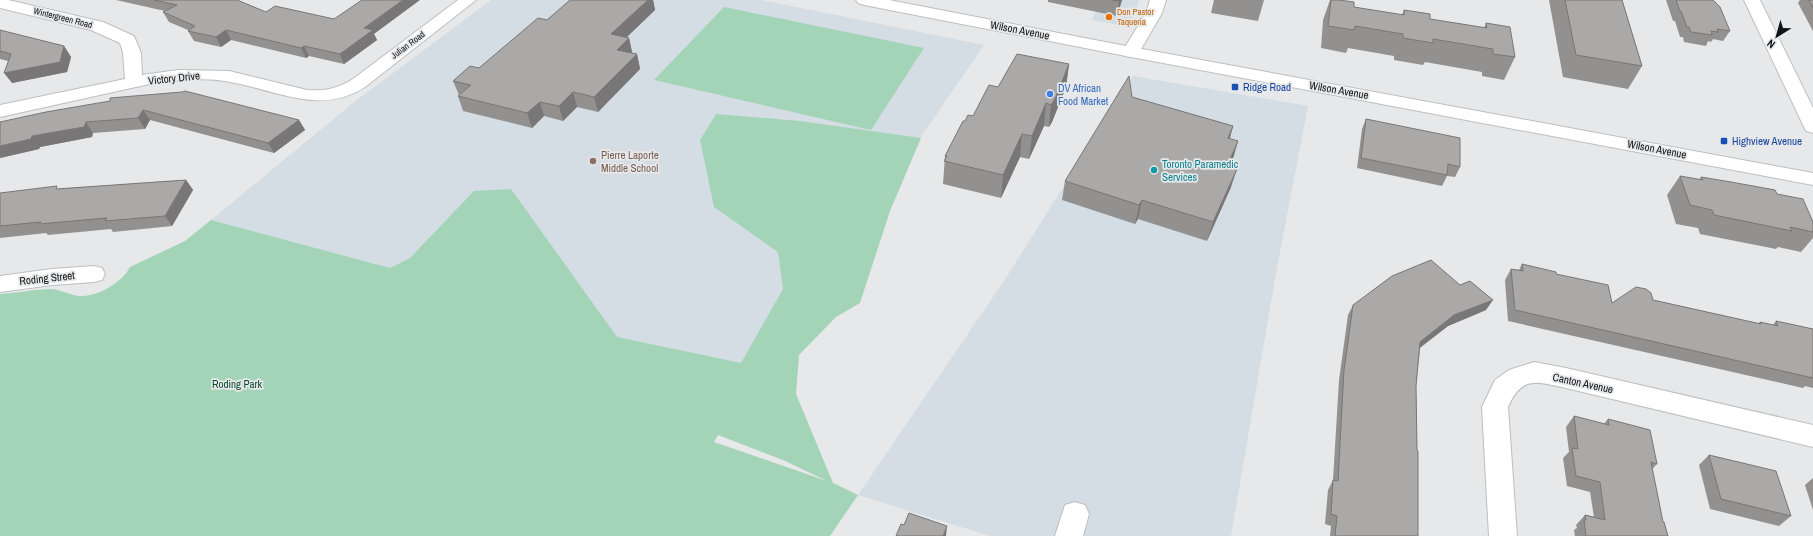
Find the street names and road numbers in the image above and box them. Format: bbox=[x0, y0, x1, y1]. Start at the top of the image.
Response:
street label: Wintergreen Road bbox=[32, 5, 94, 31]
street label: Wilson Avenue bbox=[989, 17, 1051, 43]
street label: Julian Road bbox=[389, 28, 427, 62]
street label: Victory Drive bbox=[147, 68, 201, 88]
street label: Wilson Avenue bbox=[1308, 78, 1370, 102]
street label: Wilson Avenue bbox=[1626, 136, 1688, 162]
street label: Roding Street bbox=[19, 268, 76, 288]
street label: Canton Avenue bbox=[1551, 370, 1615, 396]

